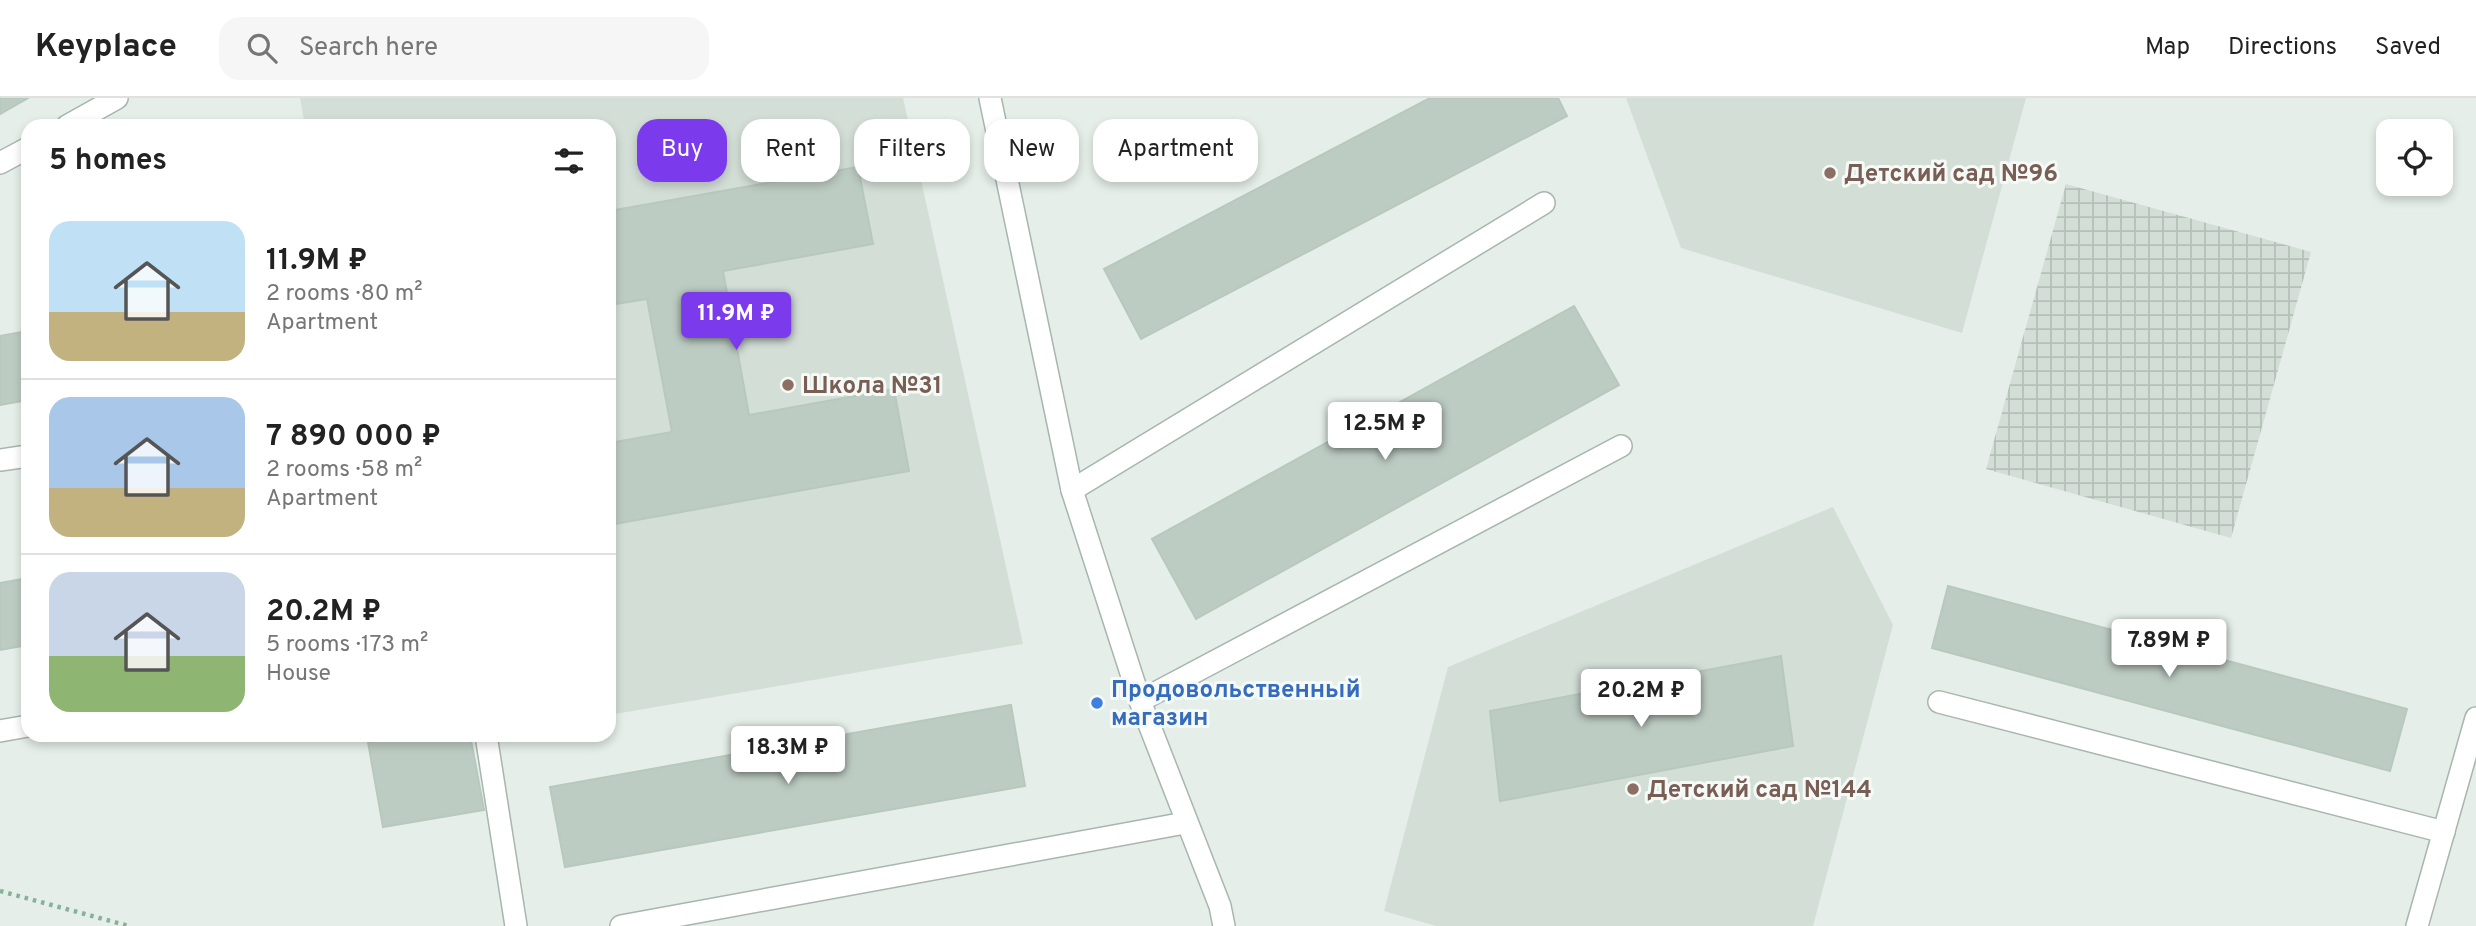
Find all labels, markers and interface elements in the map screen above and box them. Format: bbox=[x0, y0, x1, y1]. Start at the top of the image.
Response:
search box bbox=[219, 17, 709, 80]
text: Keyplace bbox=[35, 27, 177, 69]
icon: search bbox=[243, 29, 281, 67]
text: Search here bbox=[299, 32, 438, 65]
text: Map bbox=[2145, 33, 2190, 63]
text: Directions bbox=[2228, 33, 2337, 63]
text: Saved bbox=[2375, 33, 2441, 63]
chip: Buy bbox=[637, 119, 727, 182]
chip: Rent bbox=[741, 119, 840, 182]
chip: Filters bbox=[854, 119, 970, 182]
chip: New bbox=[984, 119, 1079, 182]
chip: Apartment bbox=[1093, 119, 1258, 182]
map controls bbox=[2376, 119, 2453, 196]
button: locate bbox=[2376, 119, 2453, 196]
icon: filters bbox=[550, 142, 588, 180]
text: 5 homes bbox=[49, 143, 167, 180]
place label: Детский сад №96 bbox=[1844, 160, 2058, 190]
marker: Детский сад №96 bbox=[1822, 165, 1838, 181]
text: 11.9M ₽ bbox=[266, 243, 367, 280]
icon: home bbox=[105, 249, 189, 333]
text: 2 rooms · 80 m² bbox=[266, 280, 423, 309]
pin: 11.9M ₽ bbox=[671, 292, 801, 352]
text: 11.9M ₽ bbox=[697, 300, 775, 329]
text: Apartment bbox=[266, 309, 378, 338]
place label: Школа №31 bbox=[802, 372, 942, 402]
marker: Школа №31 bbox=[780, 377, 796, 393]
pin: 12.5M ₽ bbox=[1320, 402, 1450, 462]
text: 12.5M ₽ bbox=[1344, 410, 1426, 439]
text: 7 890 000 ₽ bbox=[266, 419, 441, 456]
icon: home bbox=[105, 425, 189, 509]
text: 2 rooms · 58 m² bbox=[266, 456, 422, 485]
text: Apartment bbox=[266, 485, 378, 514]
text: 20.2M ₽ bbox=[266, 594, 381, 631]
icon: home bbox=[105, 600, 189, 684]
pin: 7.89M ₽ bbox=[2104, 620, 2234, 679]
text: 7.89M ₽ bbox=[2127, 627, 2211, 656]
text: 5 rooms · 173 m² bbox=[266, 631, 428, 660]
text: House bbox=[266, 660, 331, 689]
pin: 20.2M ₽ bbox=[1576, 670, 1706, 729]
place label: Продовольственный магазин bbox=[1111, 676, 1361, 734]
text: 20.2M ₽ bbox=[1597, 677, 1685, 706]
marker: Продовольственный магазин bbox=[1089, 695, 1105, 711]
pin: 18.3M ₽ bbox=[723, 726, 853, 786]
text: 18.3M ₽ bbox=[747, 734, 829, 763]
place label: Детский сад №144 bbox=[1647, 776, 1872, 806]
marker: Детский сад №144 bbox=[1625, 781, 1641, 797]

